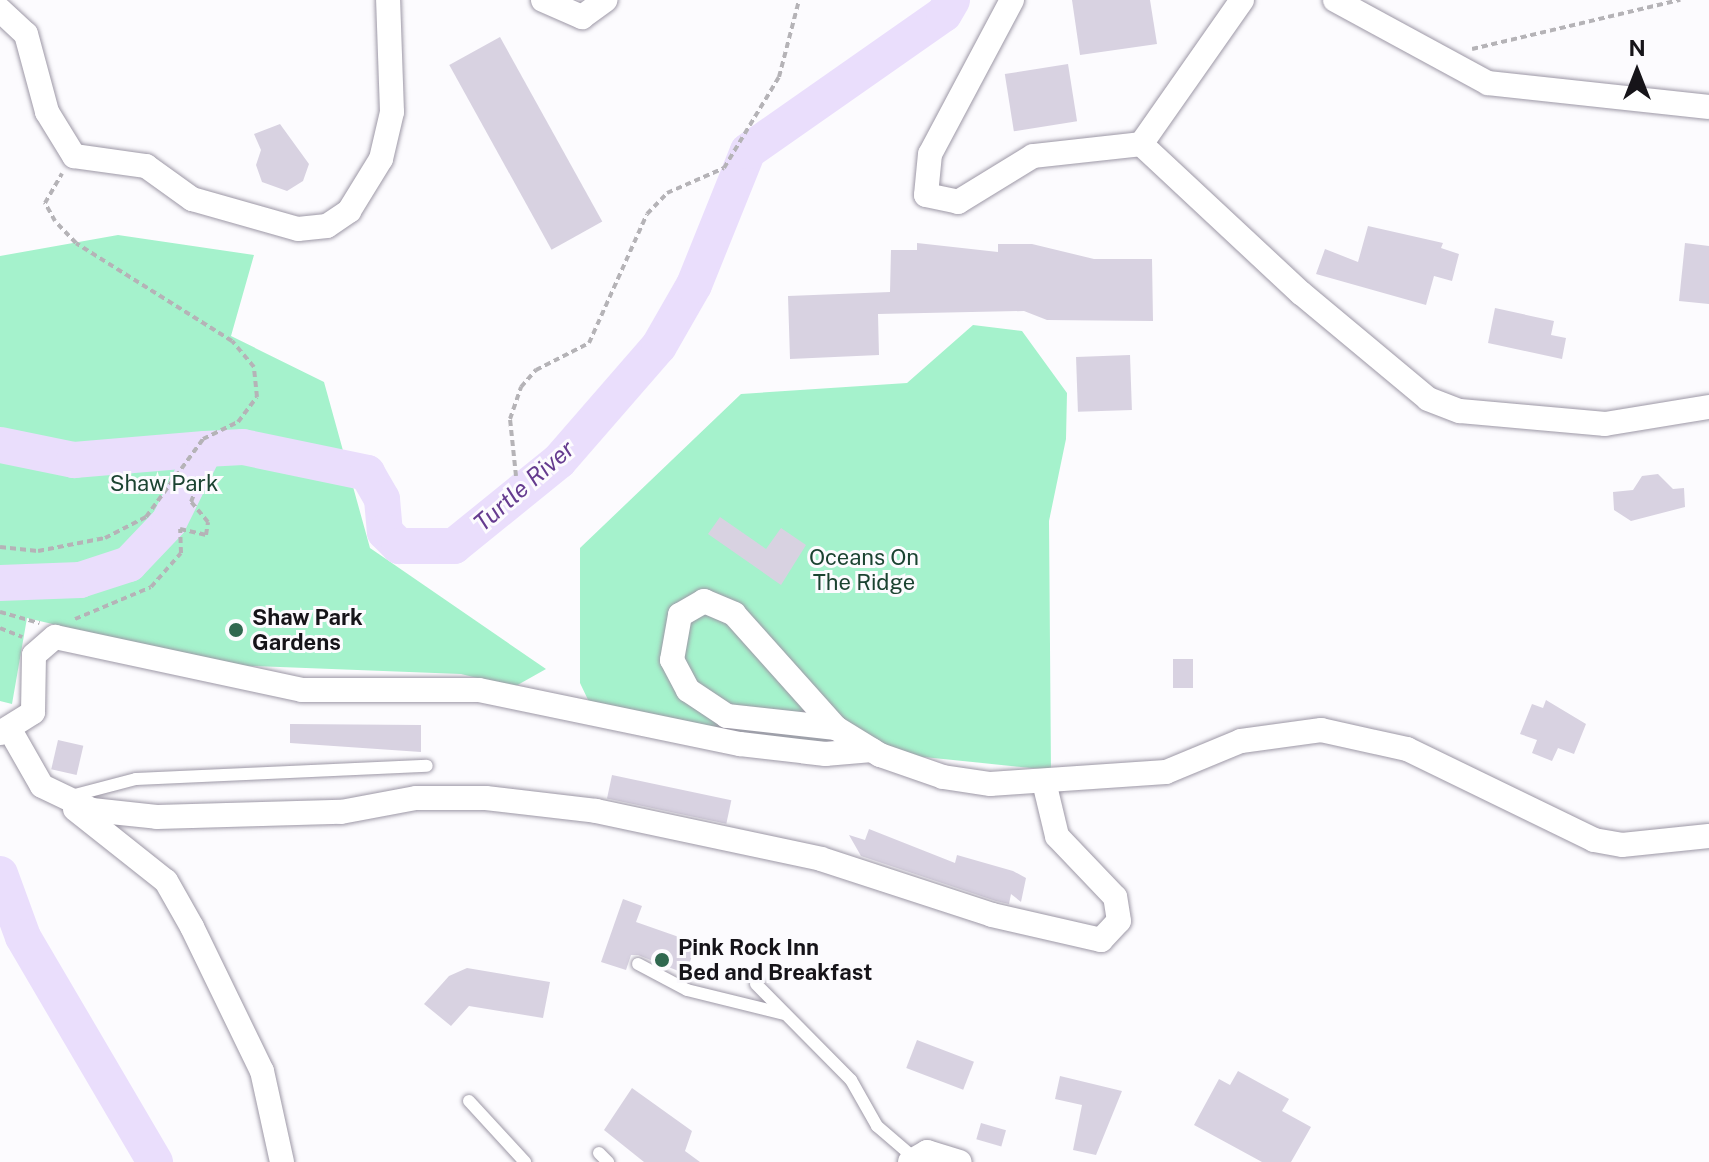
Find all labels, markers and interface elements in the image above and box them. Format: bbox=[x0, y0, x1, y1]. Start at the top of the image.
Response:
north arrow bbox=[1597, 32, 1677, 112]
text: N bbox=[1628, 35, 1646, 61]
water label: Turtle River bbox=[468, 434, 580, 538]
park label: Shaw Park bbox=[110, 471, 218, 497]
park label: Oceans On The Ridge bbox=[809, 544, 919, 596]
place label: Shaw Park Gardens bbox=[252, 604, 363, 656]
marker: Shaw Park Gardens bbox=[227, 621, 245, 639]
place label: Pink Rock Inn Bed and Breakfast bbox=[678, 934, 872, 986]
marker: Pink Rock Inn Bed and Breakfast bbox=[653, 951, 671, 969]

